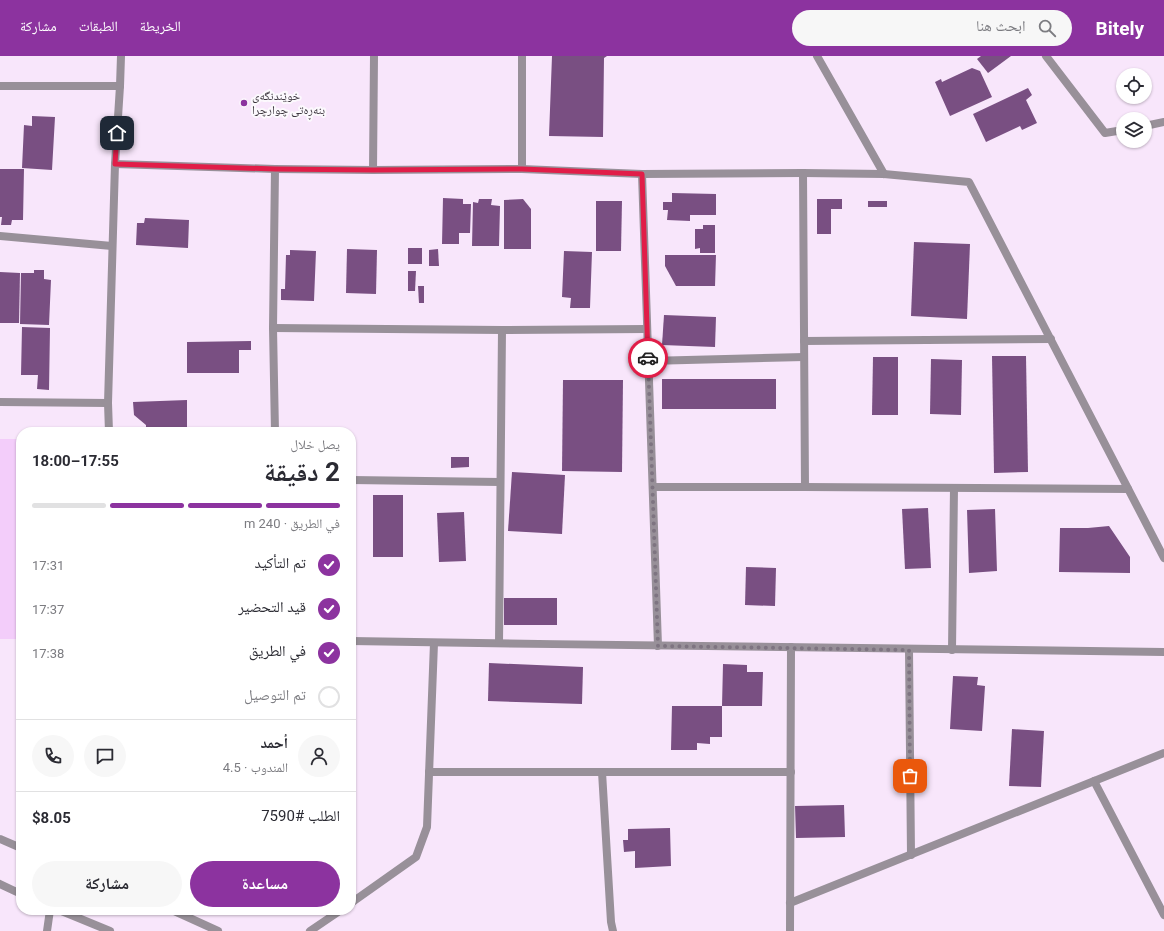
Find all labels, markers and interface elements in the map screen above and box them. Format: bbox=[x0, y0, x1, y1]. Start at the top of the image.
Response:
search box bbox=[792, 10, 1072, 46]
text: ابحث هنا bbox=[976, 17, 1026, 35]
icon: search bbox=[1036, 17, 1058, 39]
text: Bitely bbox=[1096, 17, 1144, 40]
text: مشاركة bbox=[20, 18, 57, 34]
text: الطبقات bbox=[79, 18, 118, 34]
text: الخريطة bbox=[140, 18, 181, 34]
map controls bbox=[1116, 68, 1152, 148]
button: locate bbox=[1116, 68, 1152, 104]
place label: خوێندنگەی بنەڕەتی چوارچرا bbox=[252, 89, 325, 120]
marker: خوێندنگەی بنەڕەتی چوارچرا bbox=[239, 98, 249, 108]
button: layers bbox=[1116, 112, 1152, 148]
pin bbox=[100, 116, 134, 150]
icon: home bbox=[106, 122, 128, 144]
courier bbox=[628, 338, 668, 378]
icon: car bbox=[637, 347, 659, 369]
text: يصل خلال bbox=[291, 437, 340, 452]
text: 17:55–18:00 bbox=[32, 452, 119, 470]
text: 2 دقيقة bbox=[264, 457, 340, 487]
text: في الطريق · 240 m bbox=[244, 516, 340, 531]
text: تم التأكيد bbox=[255, 554, 306, 572]
icon: check bbox=[318, 554, 340, 576]
text: 17:31 bbox=[32, 558, 64, 573]
text: قيد التحضير bbox=[238, 598, 306, 616]
icon: check bbox=[318, 598, 340, 620]
text: 17:37 bbox=[32, 602, 64, 617]
text: في الطريق bbox=[249, 642, 306, 660]
icon: check bbox=[318, 642, 340, 664]
text: 17:38 bbox=[32, 646, 64, 661]
text: تم التوصيل bbox=[244, 686, 306, 704]
text: أحمد bbox=[261, 734, 288, 752]
button: phone bbox=[32, 735, 74, 777]
button: chat bbox=[84, 735, 126, 777]
button: person bbox=[298, 735, 340, 777]
pin bbox=[893, 759, 927, 793]
text: المندوب · 4.5 bbox=[223, 760, 288, 775]
icon: bag bbox=[899, 765, 921, 787]
text: الطلب #7590 bbox=[261, 807, 340, 825]
text: $8.05 bbox=[32, 809, 71, 827]
button: مشاركة bbox=[32, 861, 182, 907]
button: مساعدة bbox=[190, 861, 340, 907]

